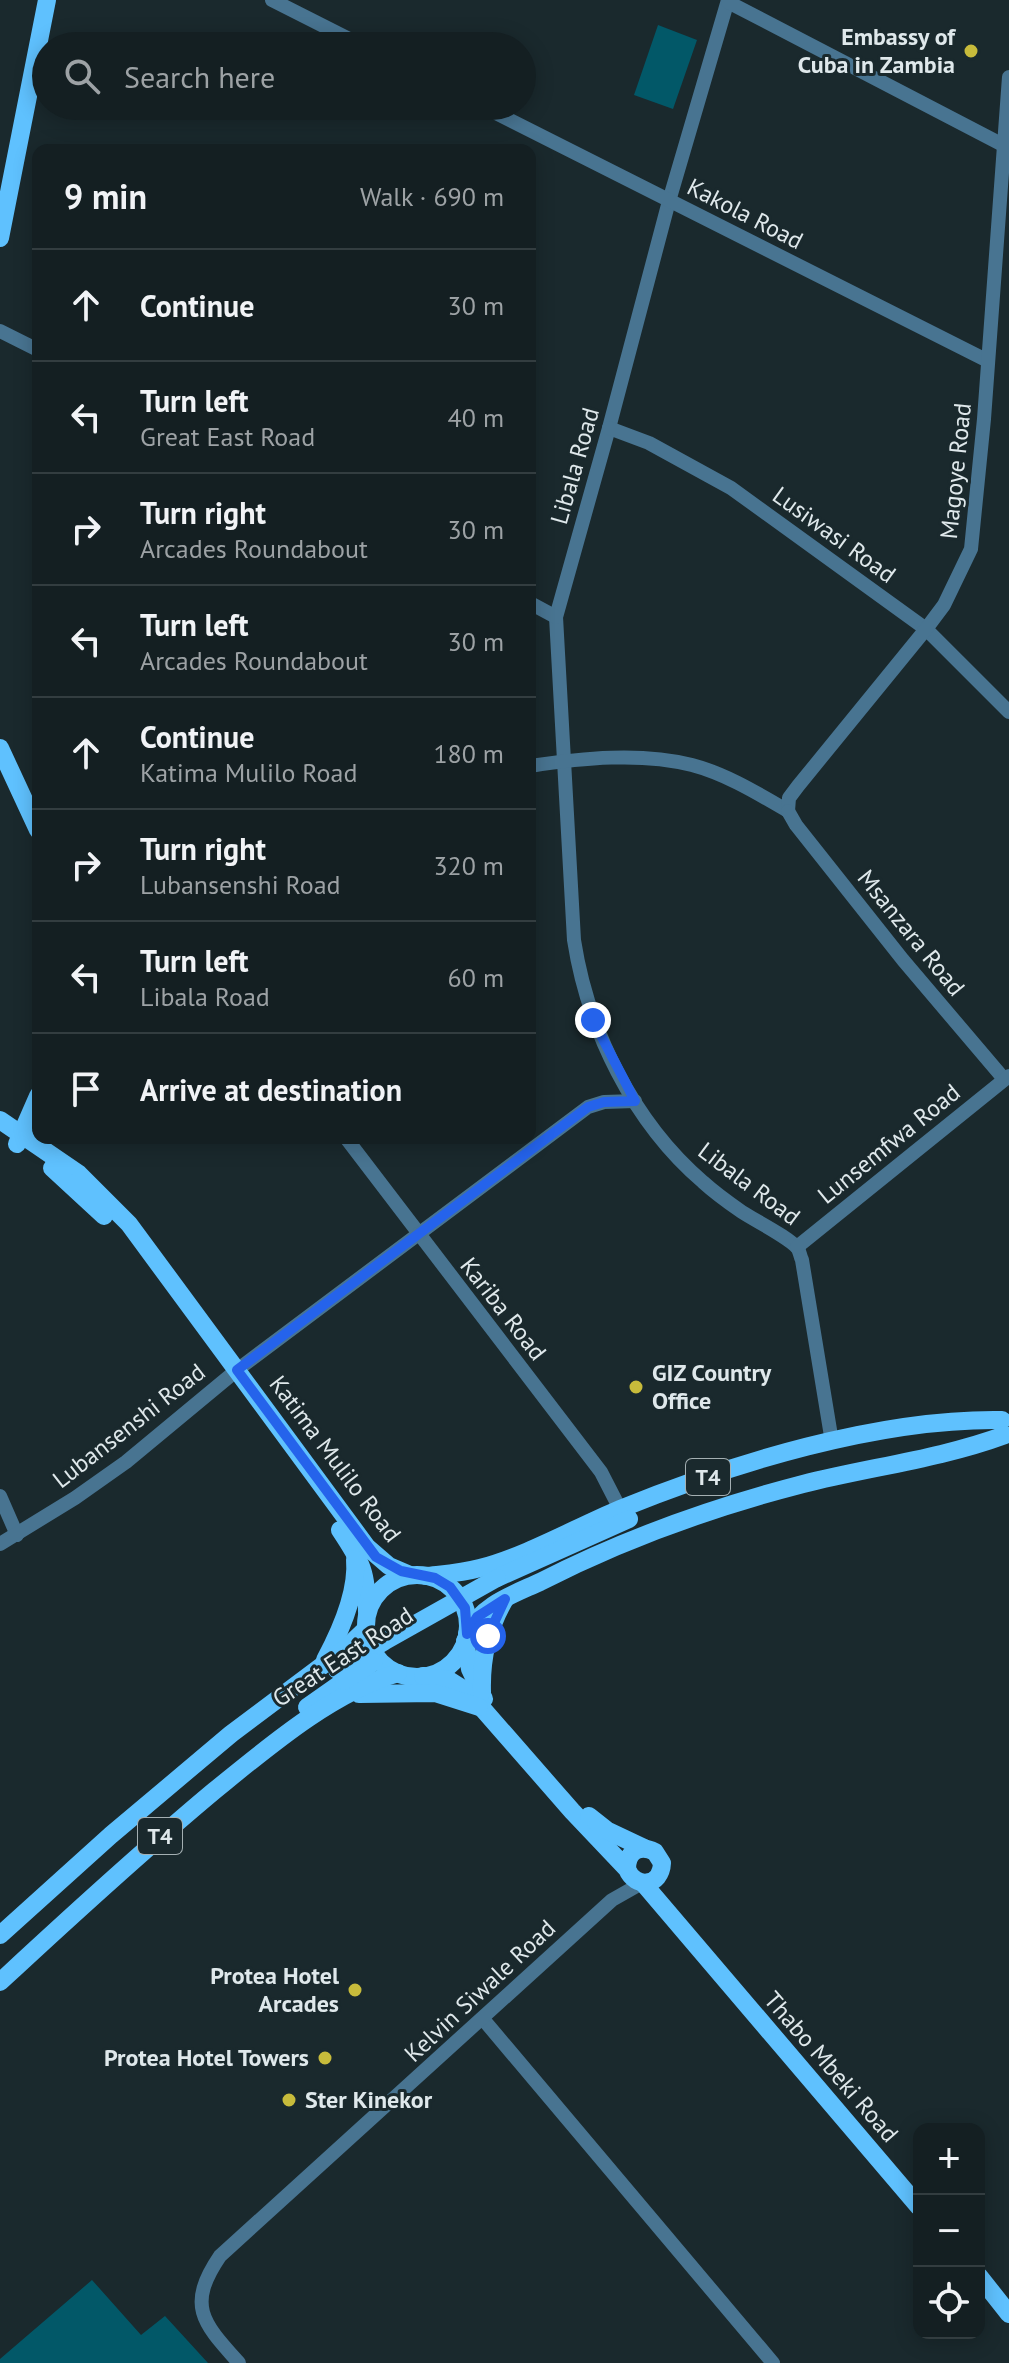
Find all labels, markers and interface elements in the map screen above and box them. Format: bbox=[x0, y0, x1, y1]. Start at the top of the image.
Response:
place label: Embassy of Cuba in Zambia bbox=[798, 21, 956, 80]
search box bbox=[32, 32, 536, 120]
marker: Embassy of Cuba in Zambia bbox=[962, 42, 980, 60]
icon: search bbox=[60, 54, 104, 98]
text: Search here bbox=[124, 57, 275, 96]
street label: Kakola Road bbox=[682, 171, 808, 256]
text: 9 min bbox=[64, 174, 147, 218]
text: Walk · 690 m bbox=[360, 180, 504, 213]
icon: ahead bbox=[64, 283, 108, 327]
text: Continue bbox=[140, 286, 254, 325]
text: 30 m bbox=[448, 289, 504, 322]
text: Turn left bbox=[140, 381, 248, 420]
icon: left bbox=[64, 395, 108, 439]
text: 40 m bbox=[448, 401, 504, 434]
street label: Magoye Road bbox=[933, 401, 978, 541]
street label: Libala Road bbox=[543, 404, 606, 528]
text: Great East Road bbox=[140, 420, 315, 453]
street label: Lusiwasi Road bbox=[767, 480, 902, 590]
text: Turn right bbox=[140, 493, 266, 532]
icon: right bbox=[64, 507, 108, 551]
text: 30 m bbox=[448, 513, 504, 546]
text: Arcades Roundabout bbox=[140, 532, 368, 565]
text: Turn left bbox=[140, 605, 248, 644]
icon: left bbox=[64, 619, 108, 663]
text: 30 m bbox=[448, 625, 504, 658]
text: Arcades Roundabout bbox=[140, 644, 368, 677]
text: Continue bbox=[140, 717, 254, 756]
icon: ahead bbox=[64, 731, 108, 775]
text: 180 m bbox=[433, 737, 504, 770]
text: Katima Mulilo Road bbox=[140, 756, 357, 789]
text: Turn right bbox=[140, 829, 266, 868]
icon: right bbox=[64, 843, 108, 887]
text: 320 m bbox=[433, 849, 504, 882]
street label: Msanzara Road bbox=[851, 863, 972, 1002]
text: Lubansenshi Road bbox=[140, 868, 341, 901]
text: Turn left bbox=[140, 941, 248, 980]
icon: left bbox=[64, 955, 108, 999]
text: 60 m bbox=[448, 961, 504, 994]
text: Libala Road bbox=[140, 980, 270, 1013]
route end bbox=[575, 1002, 611, 1038]
icon: arrive bbox=[64, 1067, 108, 1111]
text: Arrive at destination bbox=[140, 1070, 402, 1109]
street label: Lunsemfwa Road bbox=[811, 1077, 966, 1210]
street label: Libala Road bbox=[692, 1135, 806, 1232]
street label: Kariba Road bbox=[453, 1251, 553, 1367]
street label: Lubansenshi Road bbox=[46, 1356, 211, 1495]
place label: GIZ Country Office bbox=[652, 1357, 772, 1416]
street label: Katima Mulilo Road bbox=[263, 1369, 408, 1548]
marker: GIZ Country Office bbox=[627, 1378, 645, 1396]
road number: T4 bbox=[686, 1459, 730, 1495]
street label: Great East Road bbox=[266, 1600, 419, 1714]
route start bbox=[470, 1618, 506, 1654]
road number: T4 bbox=[138, 1818, 182, 1854]
street label: Kelvin Siwale Road bbox=[398, 1913, 562, 2069]
place label: Protea Hotel Arcades bbox=[210, 1960, 340, 2019]
marker: Protea Hotel Arcades bbox=[346, 1981, 364, 1999]
street label: Thabo Mbeki Road bbox=[757, 1985, 905, 2148]
place label: Protea Hotel Towers bbox=[104, 2042, 309, 2073]
marker: Protea Hotel Towers bbox=[316, 2049, 334, 2067]
place label: Ster Kinekor bbox=[305, 2084, 433, 2115]
marker: Ster Kinekor bbox=[280, 2091, 298, 2109]
map controls bbox=[913, 2123, 985, 2339]
button: + bbox=[913, 2123, 985, 2195]
button: − bbox=[913, 2195, 985, 2267]
button: locate bbox=[913, 2267, 985, 2339]

